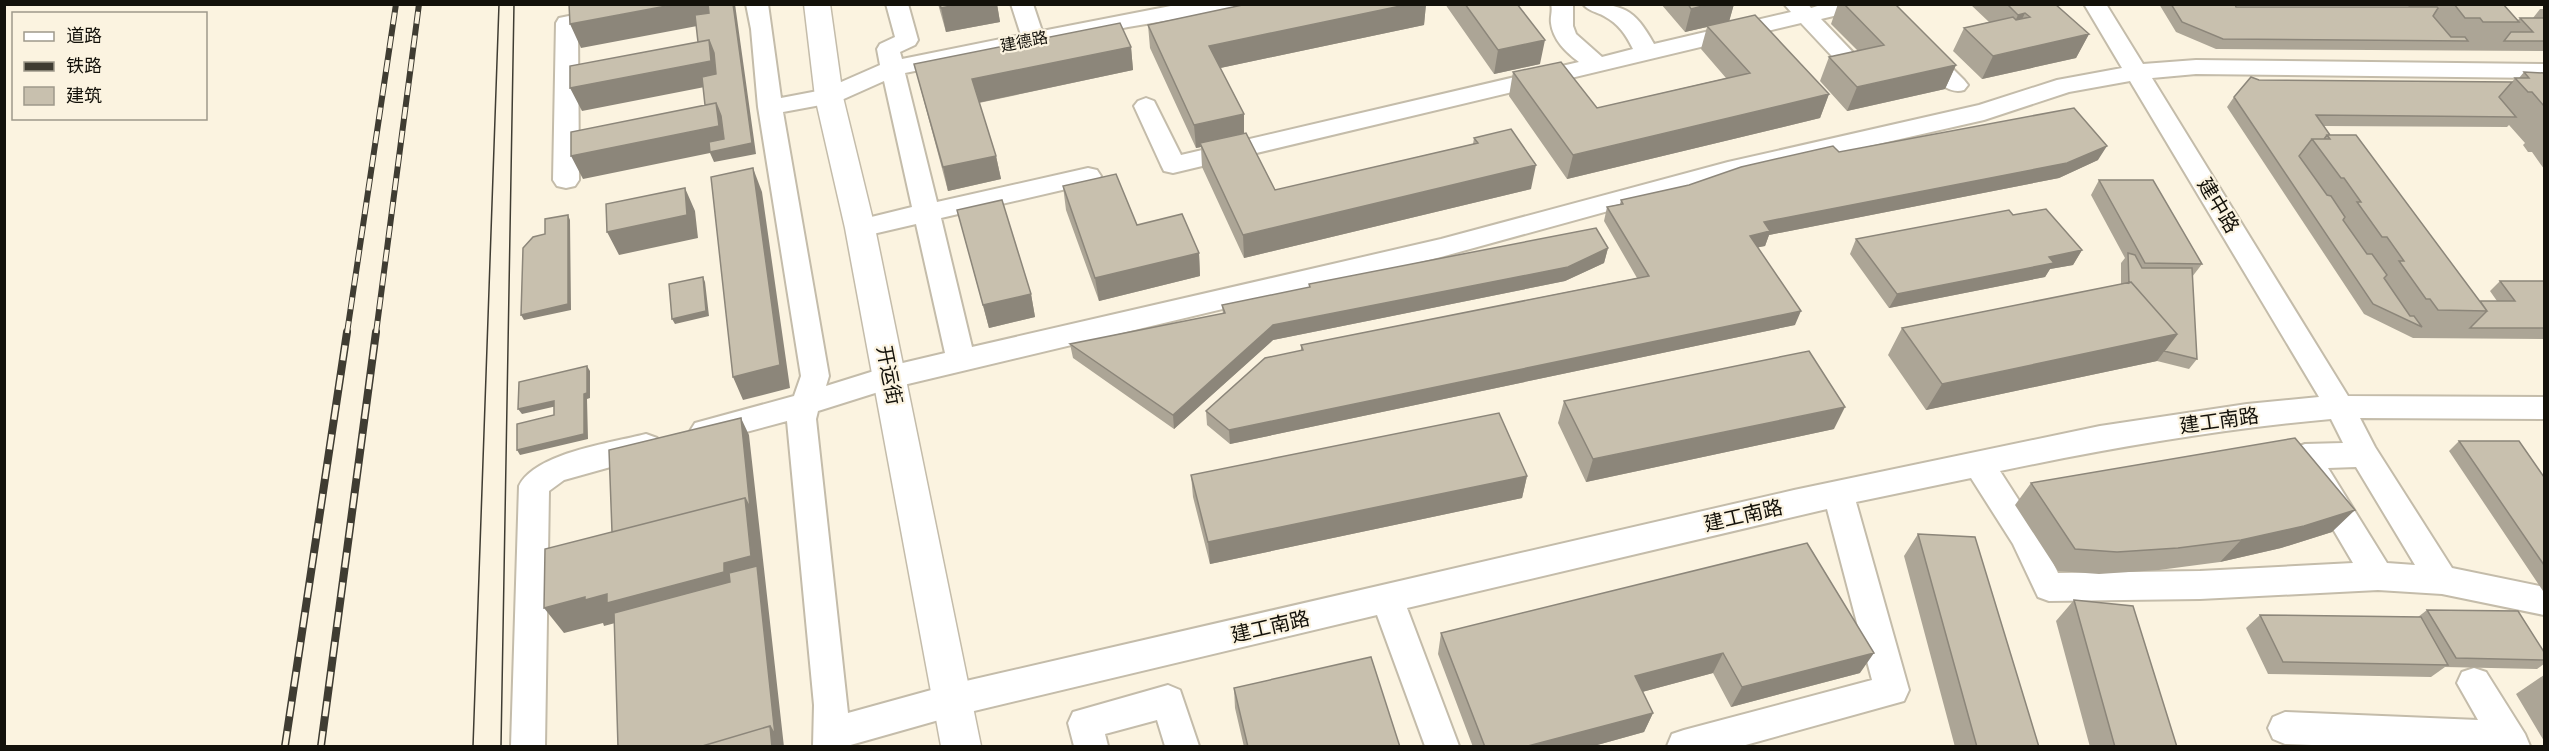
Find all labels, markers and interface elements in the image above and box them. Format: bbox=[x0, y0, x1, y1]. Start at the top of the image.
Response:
legend bbox=[12, 12, 207, 120]
text: 道路 bbox=[66, 24, 102, 47]
street label: 建德路 bbox=[999, 27, 1049, 55]
text: 铁路 bbox=[66, 54, 102, 77]
text: 建筑 bbox=[66, 84, 102, 107]
street label: 建中路 bbox=[2193, 173, 2245, 237]
street label: 开运街 bbox=[872, 343, 908, 407]
street label: 建工南路 bbox=[2178, 402, 2260, 438]
street label: 建工南路 bbox=[1701, 494, 1785, 536]
street label: 建工南路 bbox=[1228, 605, 1312, 647]

